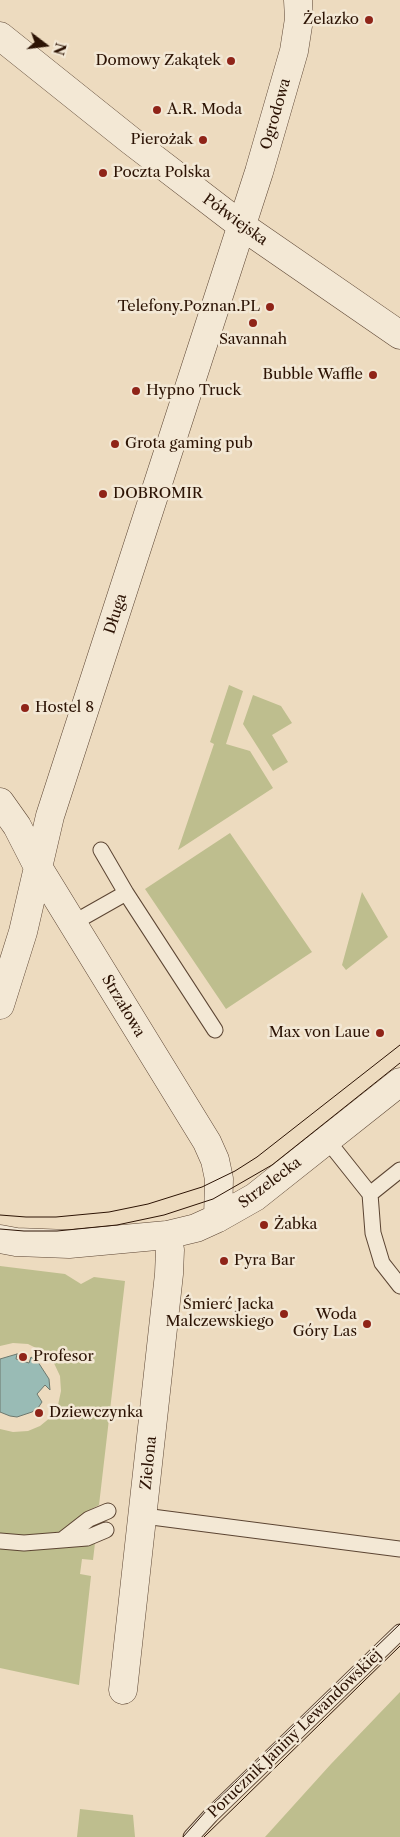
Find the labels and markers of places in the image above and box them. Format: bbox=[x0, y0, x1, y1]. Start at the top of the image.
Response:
place label: Żelazko bbox=[303, 11, 359, 29]
marker: Żelazko bbox=[363, 14, 375, 26]
place label: Domowy Zakątek bbox=[95, 52, 221, 70]
marker: Domowy Zakątek bbox=[225, 55, 237, 67]
place label: A.R. Moda bbox=[167, 101, 242, 119]
marker: A.R. Moda bbox=[151, 104, 163, 116]
place label: Pierożak bbox=[130, 131, 193, 149]
marker: Pierożak bbox=[197, 134, 209, 146]
place label: Poczta Polska bbox=[113, 164, 211, 182]
marker: Poczta Polska bbox=[97, 167, 109, 179]
place label: Telefony.Poznan.PL bbox=[117, 298, 260, 316]
marker: Telefony.Poznan.PL bbox=[264, 301, 276, 313]
marker: Savannah bbox=[247, 317, 259, 329]
place label: Savannah bbox=[219, 331, 287, 349]
place label: Bubble Waffle bbox=[263, 366, 363, 384]
marker: Bubble Waffle bbox=[367, 369, 379, 381]
place label: Hypno Truck bbox=[146, 382, 241, 400]
marker: Hypno Truck bbox=[130, 385, 142, 397]
place label: Grota gaming pub bbox=[125, 435, 253, 453]
marker: Grota gaming pub bbox=[109, 438, 121, 450]
place label: DOBROMIR bbox=[113, 485, 203, 503]
marker: DOBROMIR bbox=[97, 488, 109, 500]
place label: Hostel 8 bbox=[35, 699, 94, 717]
marker: Hostel 8 bbox=[19, 702, 31, 714]
place label: Max von Laue bbox=[269, 1024, 370, 1042]
marker: Max von Laue bbox=[374, 1027, 386, 1039]
place label: Żabka bbox=[274, 1216, 317, 1234]
marker: Żabka bbox=[258, 1219, 270, 1231]
place label: Pyra Bar bbox=[234, 1252, 295, 1270]
marker: Pyra Bar bbox=[218, 1255, 230, 1267]
place label: Śmierć Jacka Malczewskiego bbox=[166, 1296, 274, 1331]
place label: Woda Góry Las bbox=[293, 1306, 357, 1341]
marker: Śmierć Jacka Malczewskiego bbox=[278, 1308, 290, 1320]
marker: Woda Góry Las bbox=[361, 1318, 373, 1330]
place label: Profesor bbox=[33, 1348, 94, 1366]
marker: Profesor bbox=[17, 1351, 29, 1363]
place label: Dziewczynka bbox=[49, 1404, 143, 1422]
marker: Dziewczynka bbox=[33, 1407, 45, 1419]

